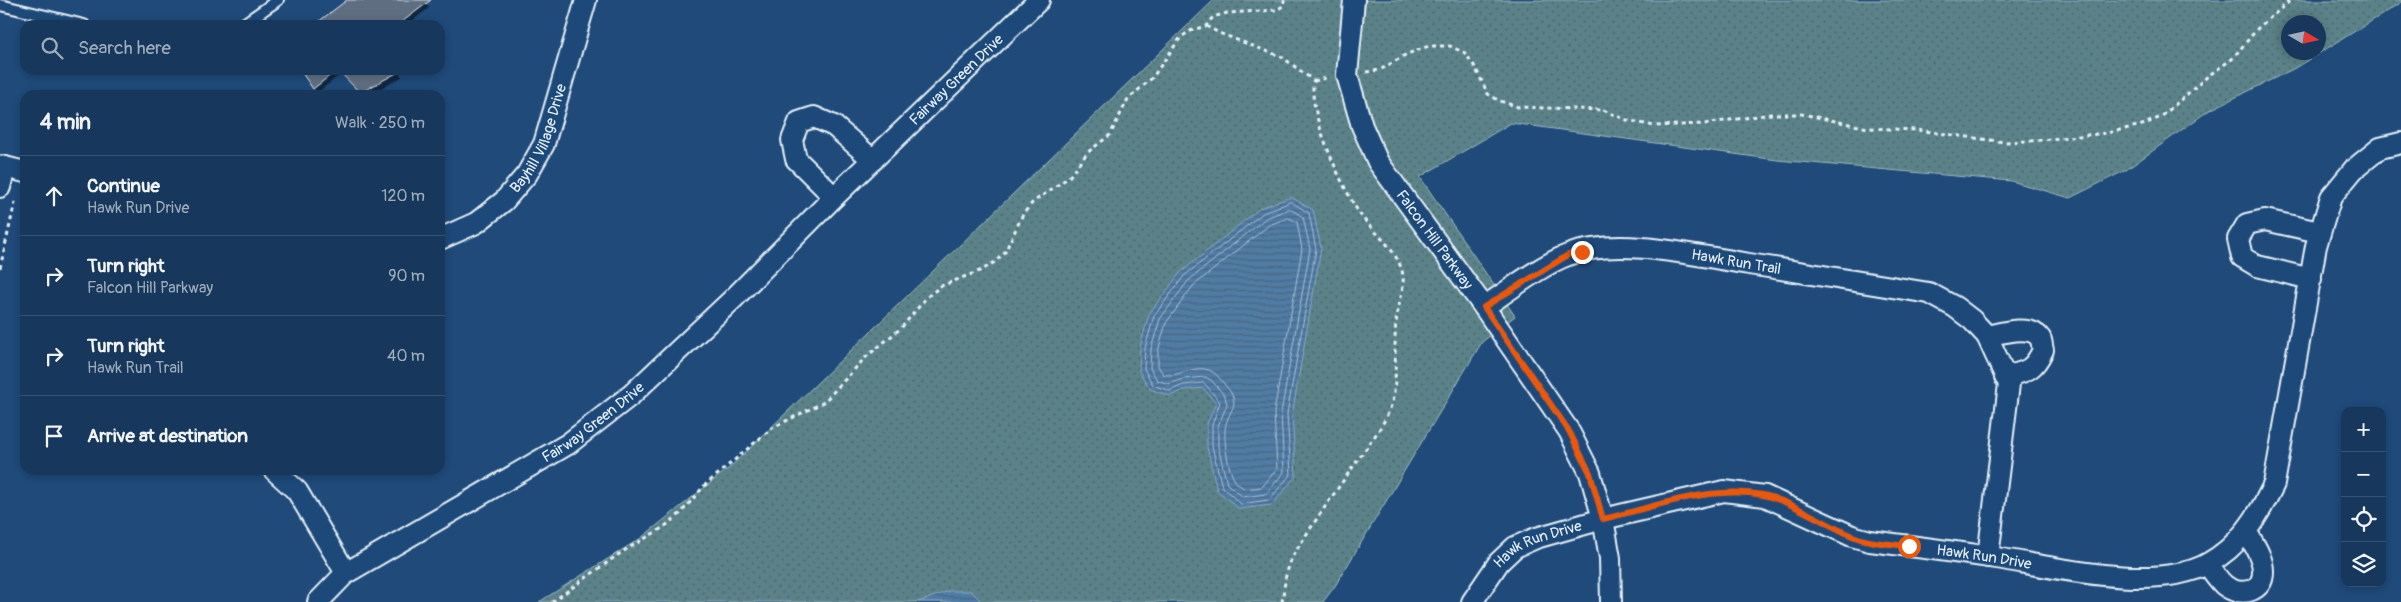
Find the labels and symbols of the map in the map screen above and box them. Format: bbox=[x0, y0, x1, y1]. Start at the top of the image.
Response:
north arrow bbox=[2281, 15, 2326, 60]
street label: Fairway Green Drive bbox=[906, 30, 1008, 129]
street label: Bayhill Village Drive bbox=[506, 81, 571, 197]
street label: Falcon Hill Parkway bbox=[1392, 186, 1477, 294]
route end bbox=[1571, 241, 1594, 264]
street label: Hawk Run Trail bbox=[1690, 245, 1782, 279]
street label: Fairway Green Drive bbox=[539, 378, 649, 467]
street label: Hawk Run Drive bbox=[1490, 516, 1585, 572]
route start bbox=[1898, 535, 1921, 558]
street label: Hawk Run Drive bbox=[1935, 541, 2034, 574]

